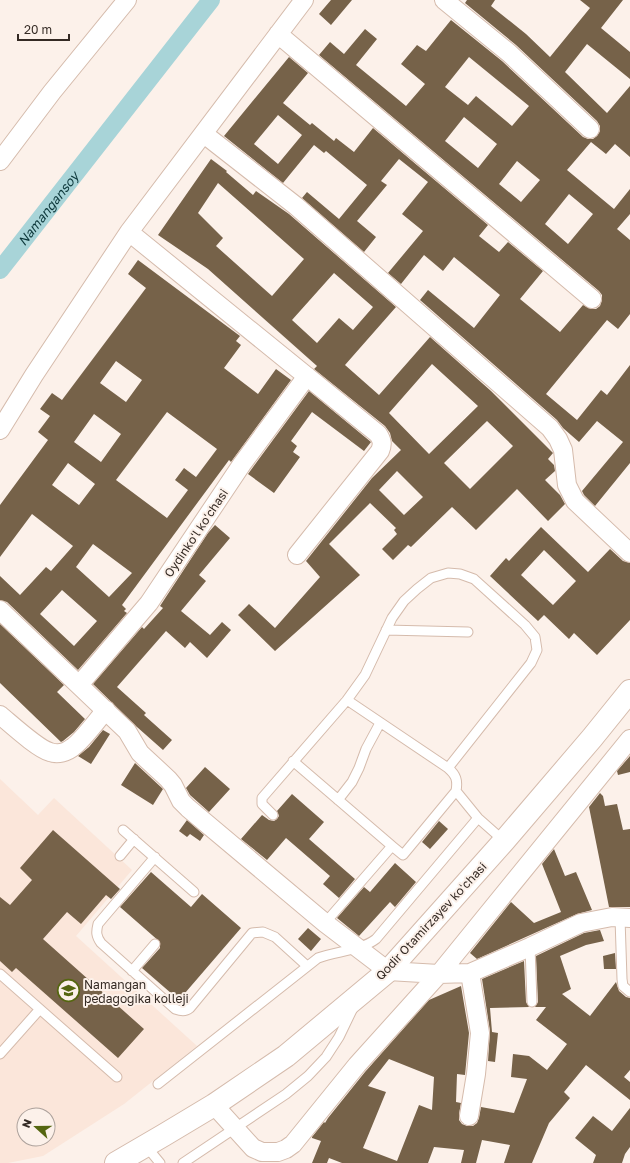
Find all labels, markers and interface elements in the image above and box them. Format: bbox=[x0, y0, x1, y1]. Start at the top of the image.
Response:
scale bar bbox=[18, 16, 69, 42]
text: 20 m bbox=[24, 22, 52, 37]
water label: Namangansoy bbox=[14, 167, 83, 249]
street label: Oydinkoʻl koʻchasi bbox=[161, 486, 231, 580]
street label: Qodir Otamirzayev koʻchasi bbox=[372, 859, 490, 983]
place label: Namangan pedagogika kolleji bbox=[84, 977, 189, 1006]
school or university icon: Namangan pedagogika kolleji bbox=[55, 978, 81, 1004]
north arrow bbox=[16, 1107, 56, 1147]
text: N bbox=[19, 1117, 34, 1129]

